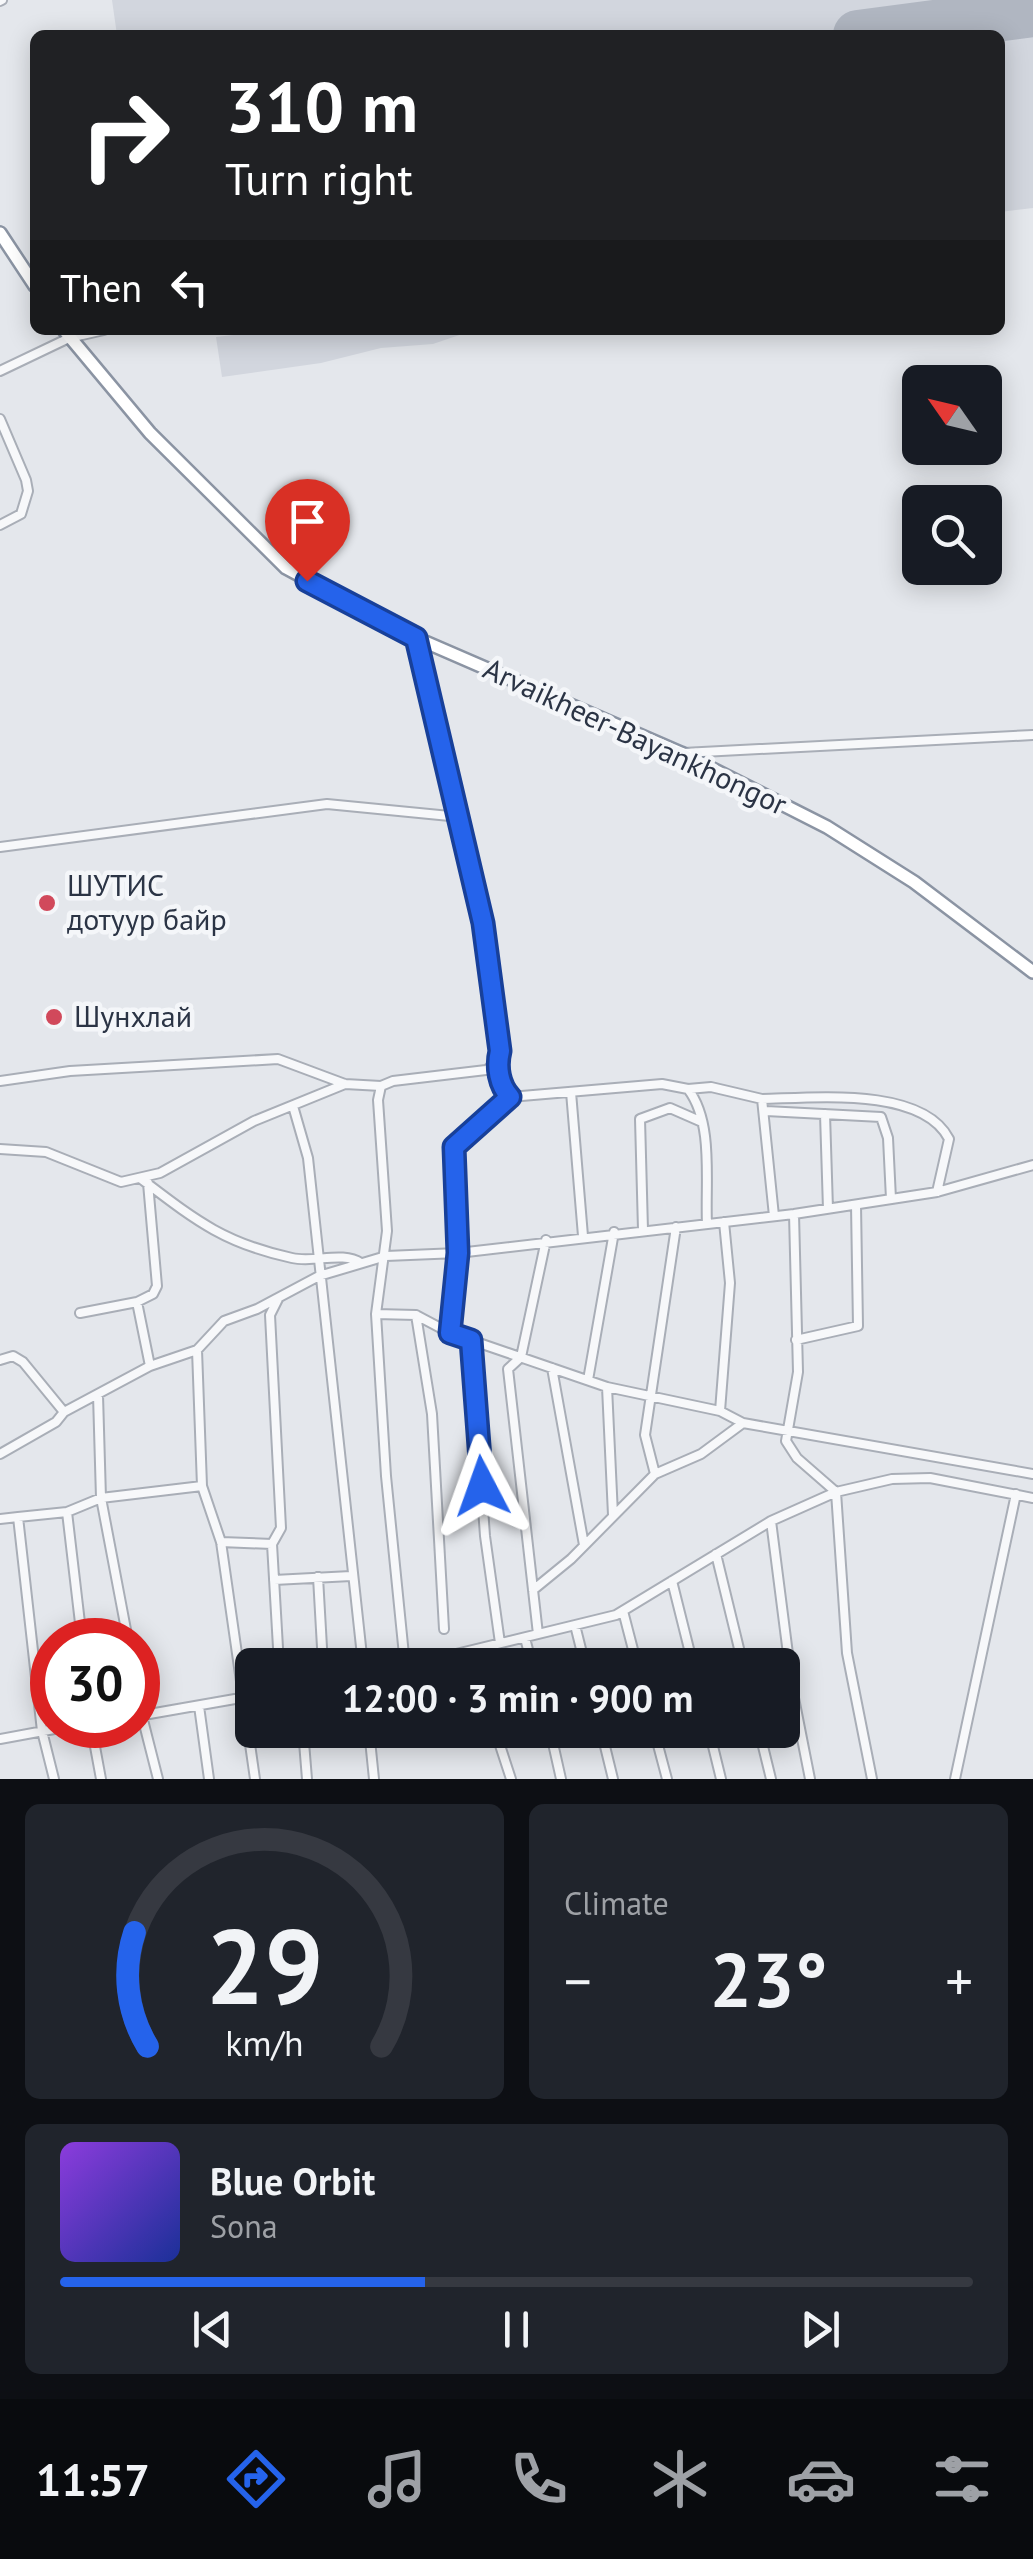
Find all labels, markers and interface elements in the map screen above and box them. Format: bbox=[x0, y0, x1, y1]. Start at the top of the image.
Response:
text: 310 m bbox=[225, 61, 418, 151]
icon: right bbox=[60, 70, 190, 200]
text: Turn right bbox=[225, 149, 413, 207]
icon: left bbox=[162, 260, 217, 315]
text: Then bbox=[60, 263, 142, 312]
north arrow bbox=[902, 365, 1002, 465]
map controls bbox=[902, 365, 1002, 585]
pin bbox=[265, 479, 350, 582]
button: search bbox=[902, 485, 1002, 585]
icon: arrive bbox=[280, 494, 335, 549]
street label: Arvaikheer-Bayankhongor bbox=[478, 648, 794, 823]
place label: ШУТИС дотуур байр bbox=[67, 865, 227, 938]
marker: ШУТИС дотуур байр bbox=[36, 892, 58, 914]
place label: Шунхлай bbox=[74, 996, 192, 1035]
marker: Шунхлай bbox=[43, 1006, 65, 1028]
position arrow bbox=[430, 1434, 534, 1538]
speed limit sign: 30 bbox=[30, 1618, 160, 1748]
text: 12:00 · 3 min · 900 m bbox=[342, 1673, 693, 1722]
text: Climate bbox=[564, 1882, 669, 1924]
text: 29 bbox=[206, 1898, 323, 2033]
text: 23° bbox=[710, 1931, 827, 2028]
text: − bbox=[564, 1945, 592, 2016]
text: + bbox=[945, 1945, 973, 2016]
text: km/h bbox=[225, 2020, 304, 2066]
text: Blue Orbit bbox=[210, 2156, 375, 2205]
text: Sona bbox=[210, 2205, 278, 2247]
icon: previous bbox=[185, 2302, 240, 2357]
icon: pause bbox=[489, 2302, 544, 2357]
icon: next bbox=[793, 2302, 848, 2357]
icon: directions bbox=[221, 2444, 291, 2514]
icon: music bbox=[362, 2444, 432, 2514]
icon: phone bbox=[504, 2444, 574, 2514]
icon: climate bbox=[645, 2444, 715, 2514]
icon: car bbox=[786, 2444, 856, 2514]
icon: filters bbox=[927, 2444, 997, 2514]
text: 11:57 bbox=[36, 2450, 150, 2508]

